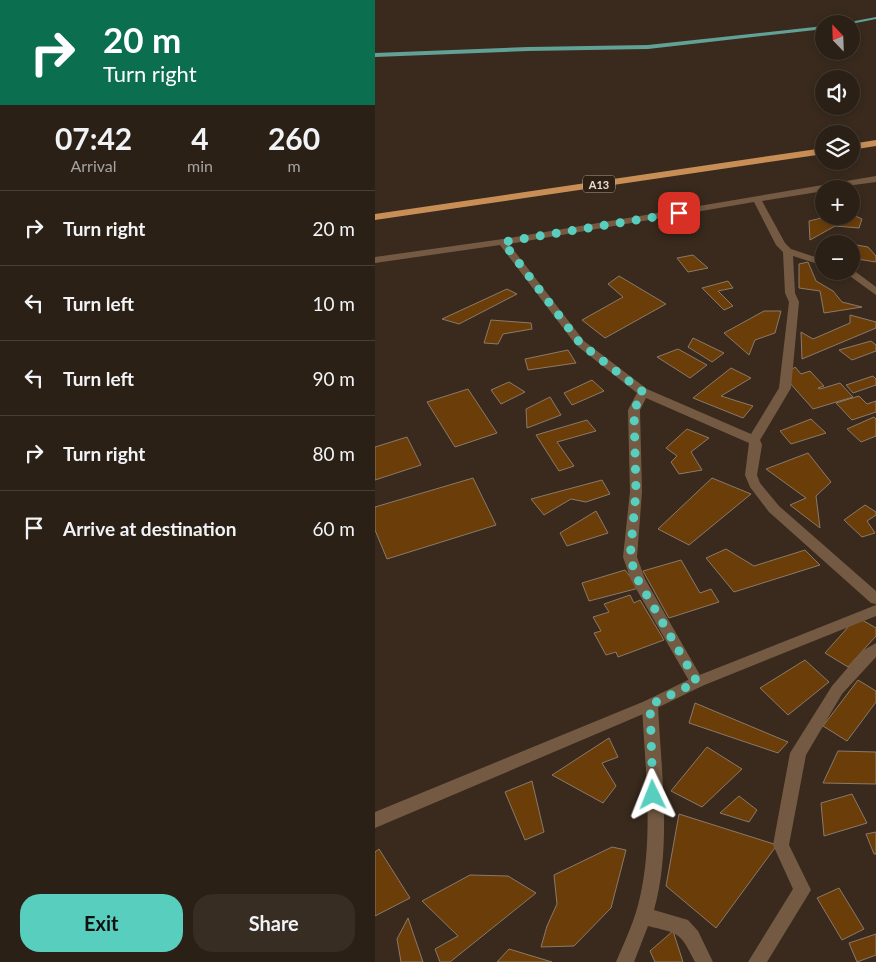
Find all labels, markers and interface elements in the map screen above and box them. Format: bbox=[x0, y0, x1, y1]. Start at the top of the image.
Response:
north arrow bbox=[815, 15, 860, 60]
map controls bbox=[815, 15, 860, 280]
text: 20 m bbox=[103, 18, 181, 60]
icon: right bbox=[20, 20, 85, 85]
text: Turn right bbox=[103, 60, 197, 87]
button: sound bbox=[815, 70, 860, 115]
text: 07:42 bbox=[55, 120, 132, 156]
text: 4 bbox=[191, 120, 209, 156]
text: 260 bbox=[268, 120, 320, 156]
button: layers bbox=[815, 125, 860, 170]
text: Arrival bbox=[70, 156, 117, 175]
text: min bbox=[187, 156, 213, 175]
text: m bbox=[287, 156, 301, 175]
road number: A13 bbox=[583, 175, 615, 192]
button: + bbox=[815, 180, 860, 225]
pin bbox=[658, 192, 700, 234]
icon: arrive bbox=[665, 199, 693, 227]
icon: right bbox=[20, 214, 48, 242]
text: Turn right bbox=[63, 217, 145, 240]
text: 20 m bbox=[312, 217, 355, 240]
button: − bbox=[815, 235, 860, 280]
icon: left bbox=[20, 289, 48, 317]
text: Turn left bbox=[63, 292, 134, 315]
text: 10 m bbox=[312, 292, 355, 315]
icon: left bbox=[20, 364, 48, 392]
text: Turn left bbox=[63, 367, 134, 390]
text: 90 m bbox=[312, 367, 355, 390]
icon: right bbox=[20, 439, 48, 467]
text: Turn right bbox=[63, 442, 145, 465]
text: 80 m bbox=[312, 442, 355, 465]
icon: arrive bbox=[20, 514, 48, 542]
text: Arrive at destination bbox=[63, 517, 236, 540]
text: 60 m bbox=[312, 517, 355, 540]
position arrow bbox=[626, 768, 678, 820]
button: Exit bbox=[20, 894, 183, 952]
button: Share bbox=[193, 894, 355, 952]

